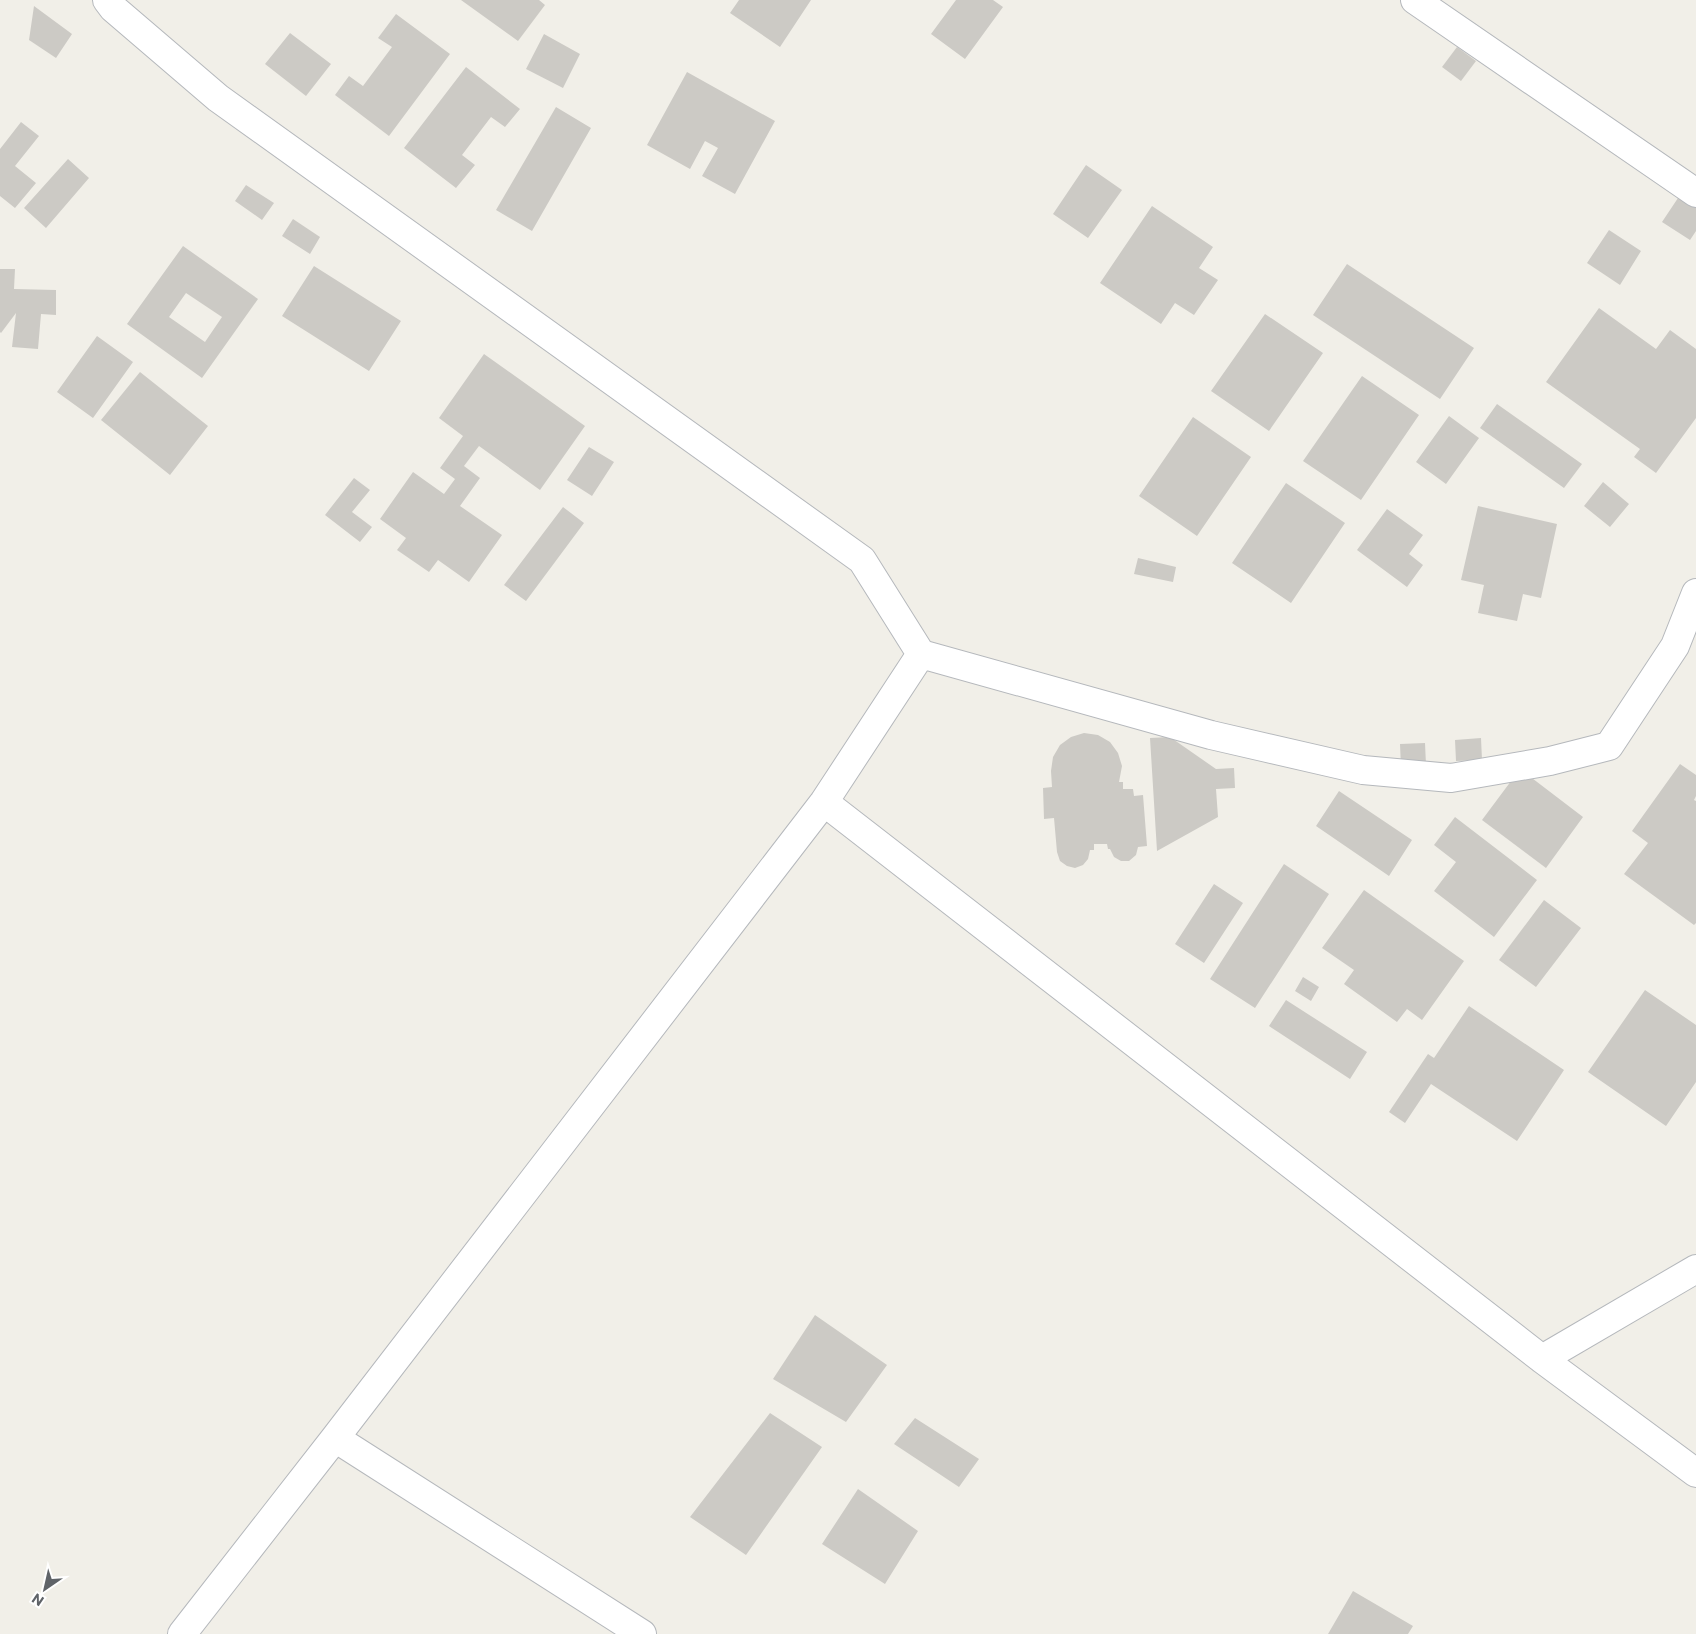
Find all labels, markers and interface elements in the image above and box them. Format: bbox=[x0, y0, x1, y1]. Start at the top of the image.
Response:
north arrow bbox=[20, 1564, 70, 1614]
text: N bbox=[28, 1590, 47, 1610]

